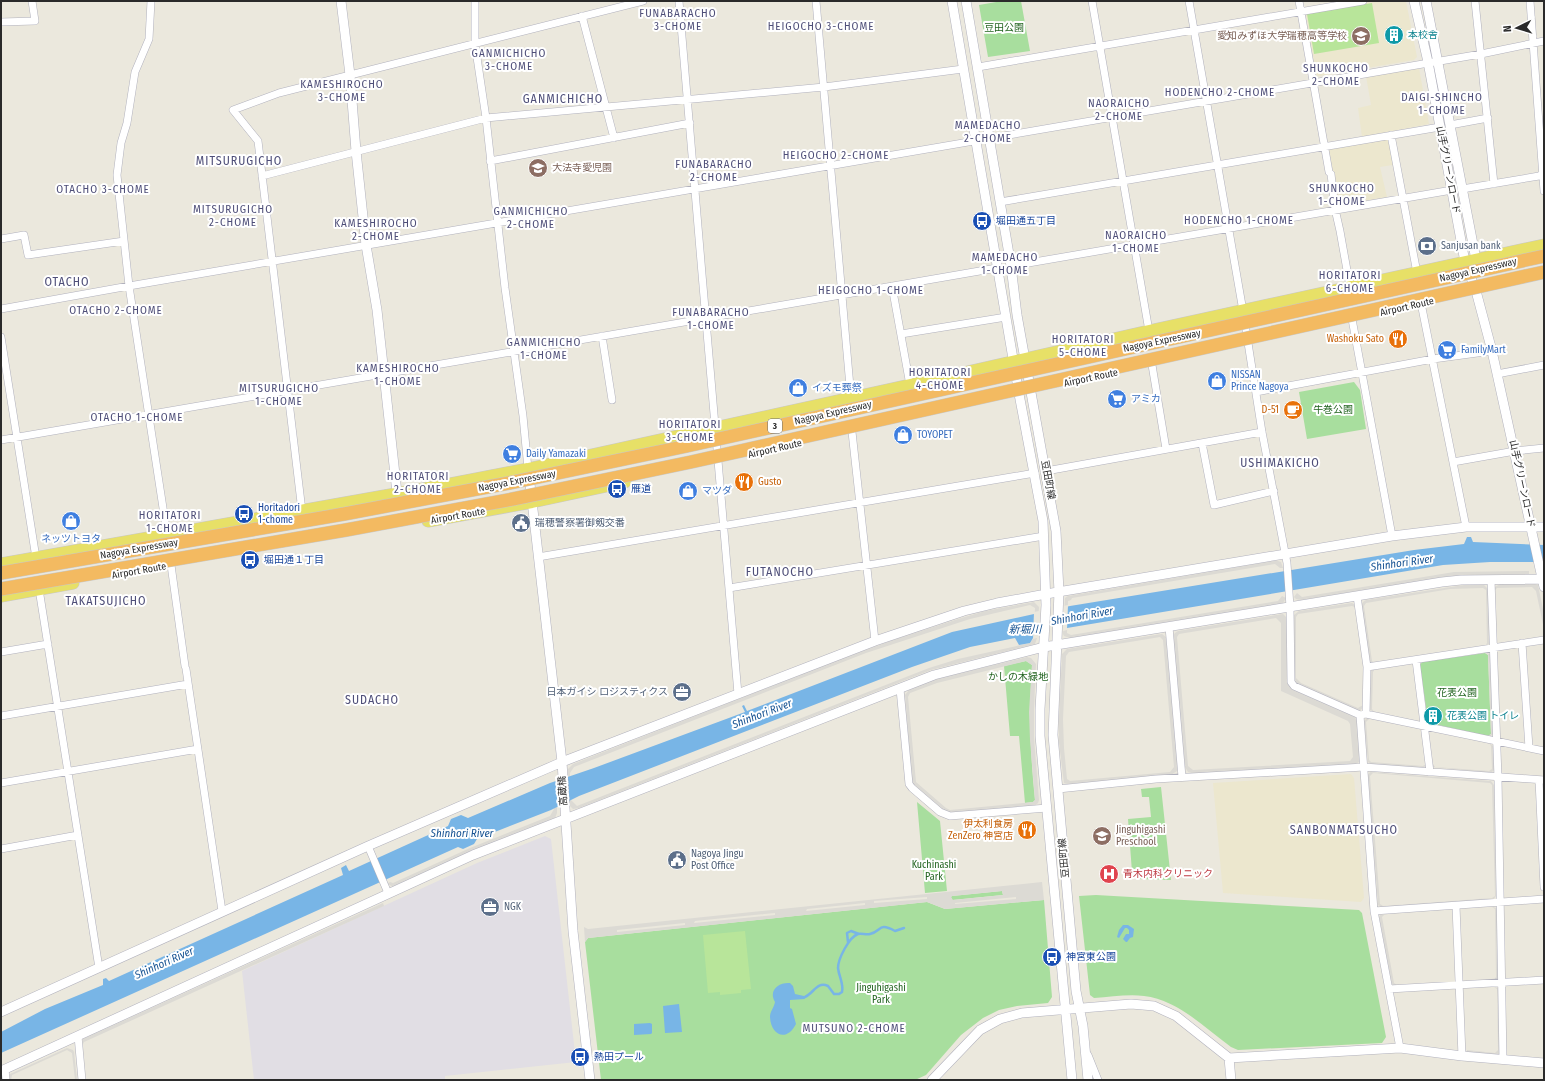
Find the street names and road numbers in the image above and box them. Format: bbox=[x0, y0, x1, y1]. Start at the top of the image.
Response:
street label: 山手グリーンロード bbox=[1434, 125, 1462, 215]
street label: Nagoya Expressway bbox=[1438, 255, 1518, 285]
street label: Airport Route bbox=[1379, 295, 1435, 319]
street label: Nagoya Expressway bbox=[1122, 327, 1202, 355]
street label: Airport Route bbox=[1063, 366, 1119, 390]
street label: Nagoya Expressway bbox=[793, 398, 873, 428]
road number: 3 bbox=[768, 419, 782, 433]
street label: Airport Route bbox=[747, 437, 803, 461]
street label: 山手グリーンロード bbox=[1507, 439, 1537, 529]
street label: 豆田町線 bbox=[1039, 459, 1057, 501]
street label: Nagoya Expressway bbox=[477, 467, 557, 494]
street label: Airport Route bbox=[430, 505, 486, 527]
street label: Nagoya Expressway bbox=[99, 536, 179, 562]
street label: Airport Route bbox=[111, 560, 167, 582]
street label: 高蔵橋 bbox=[556, 776, 570, 806]
street label: 豆田町線 bbox=[1056, 838, 1072, 878]

